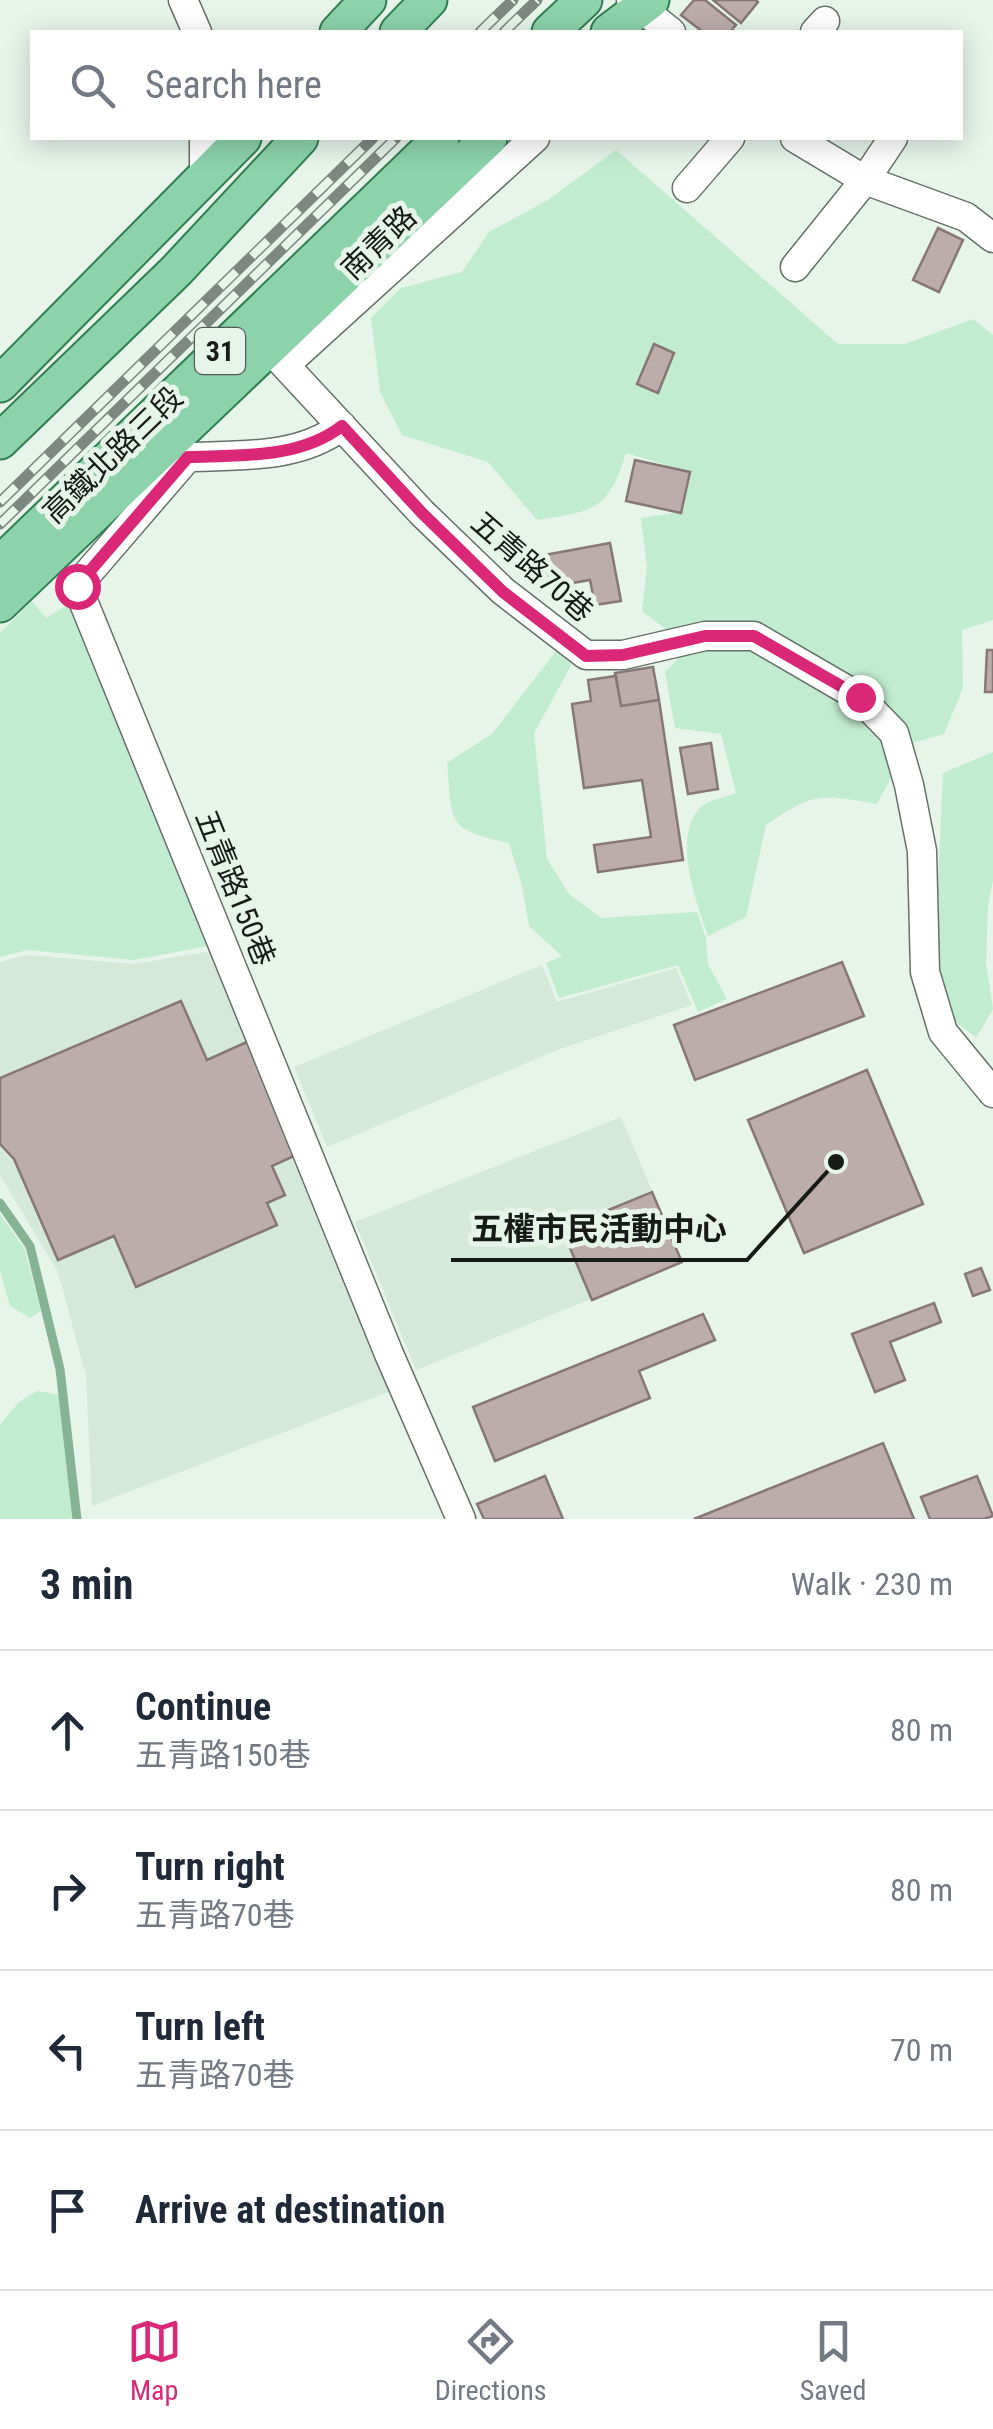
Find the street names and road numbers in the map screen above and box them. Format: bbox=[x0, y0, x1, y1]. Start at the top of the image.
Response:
street label: 南青路 bbox=[334, 199, 423, 286]
road number: 31 bbox=[195, 328, 245, 374]
street label: 高鐵北路三段 bbox=[36, 380, 190, 530]
street label: 五青路70巷 bbox=[464, 504, 600, 629]
street label: 五青路150巷 bbox=[188, 805, 282, 971]

